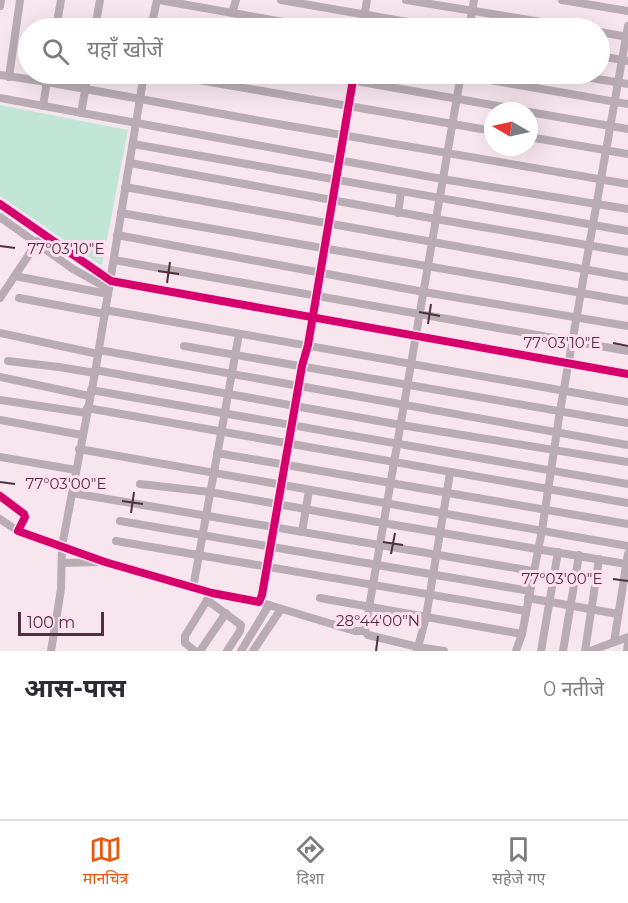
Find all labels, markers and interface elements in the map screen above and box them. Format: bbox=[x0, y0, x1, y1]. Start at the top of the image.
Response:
search box bbox=[18, 18, 610, 84]
icon: search bbox=[39, 35, 72, 68]
text: यहाँ खोजें bbox=[87, 36, 163, 63]
north arrow bbox=[484, 102, 538, 156]
text: 77°03'10"E bbox=[28, 239, 104, 258]
text: 77°03'10"E bbox=[524, 333, 600, 352]
text: 77°03'00"E bbox=[26, 474, 106, 493]
text: 77°03'00"E bbox=[522, 569, 602, 588]
scale bar bbox=[18, 609, 104, 636]
text: 28°44'00"N bbox=[336, 611, 420, 630]
text: 100 m bbox=[27, 613, 75, 632]
text: आस-पास bbox=[24, 672, 126, 704]
text: 0 नतीजे bbox=[543, 677, 604, 701]
tab: मानचित्र bbox=[83, 833, 128, 891]
tab: दिशा bbox=[294, 833, 327, 891]
tab: सहेजे गए bbox=[492, 833, 545, 891]

